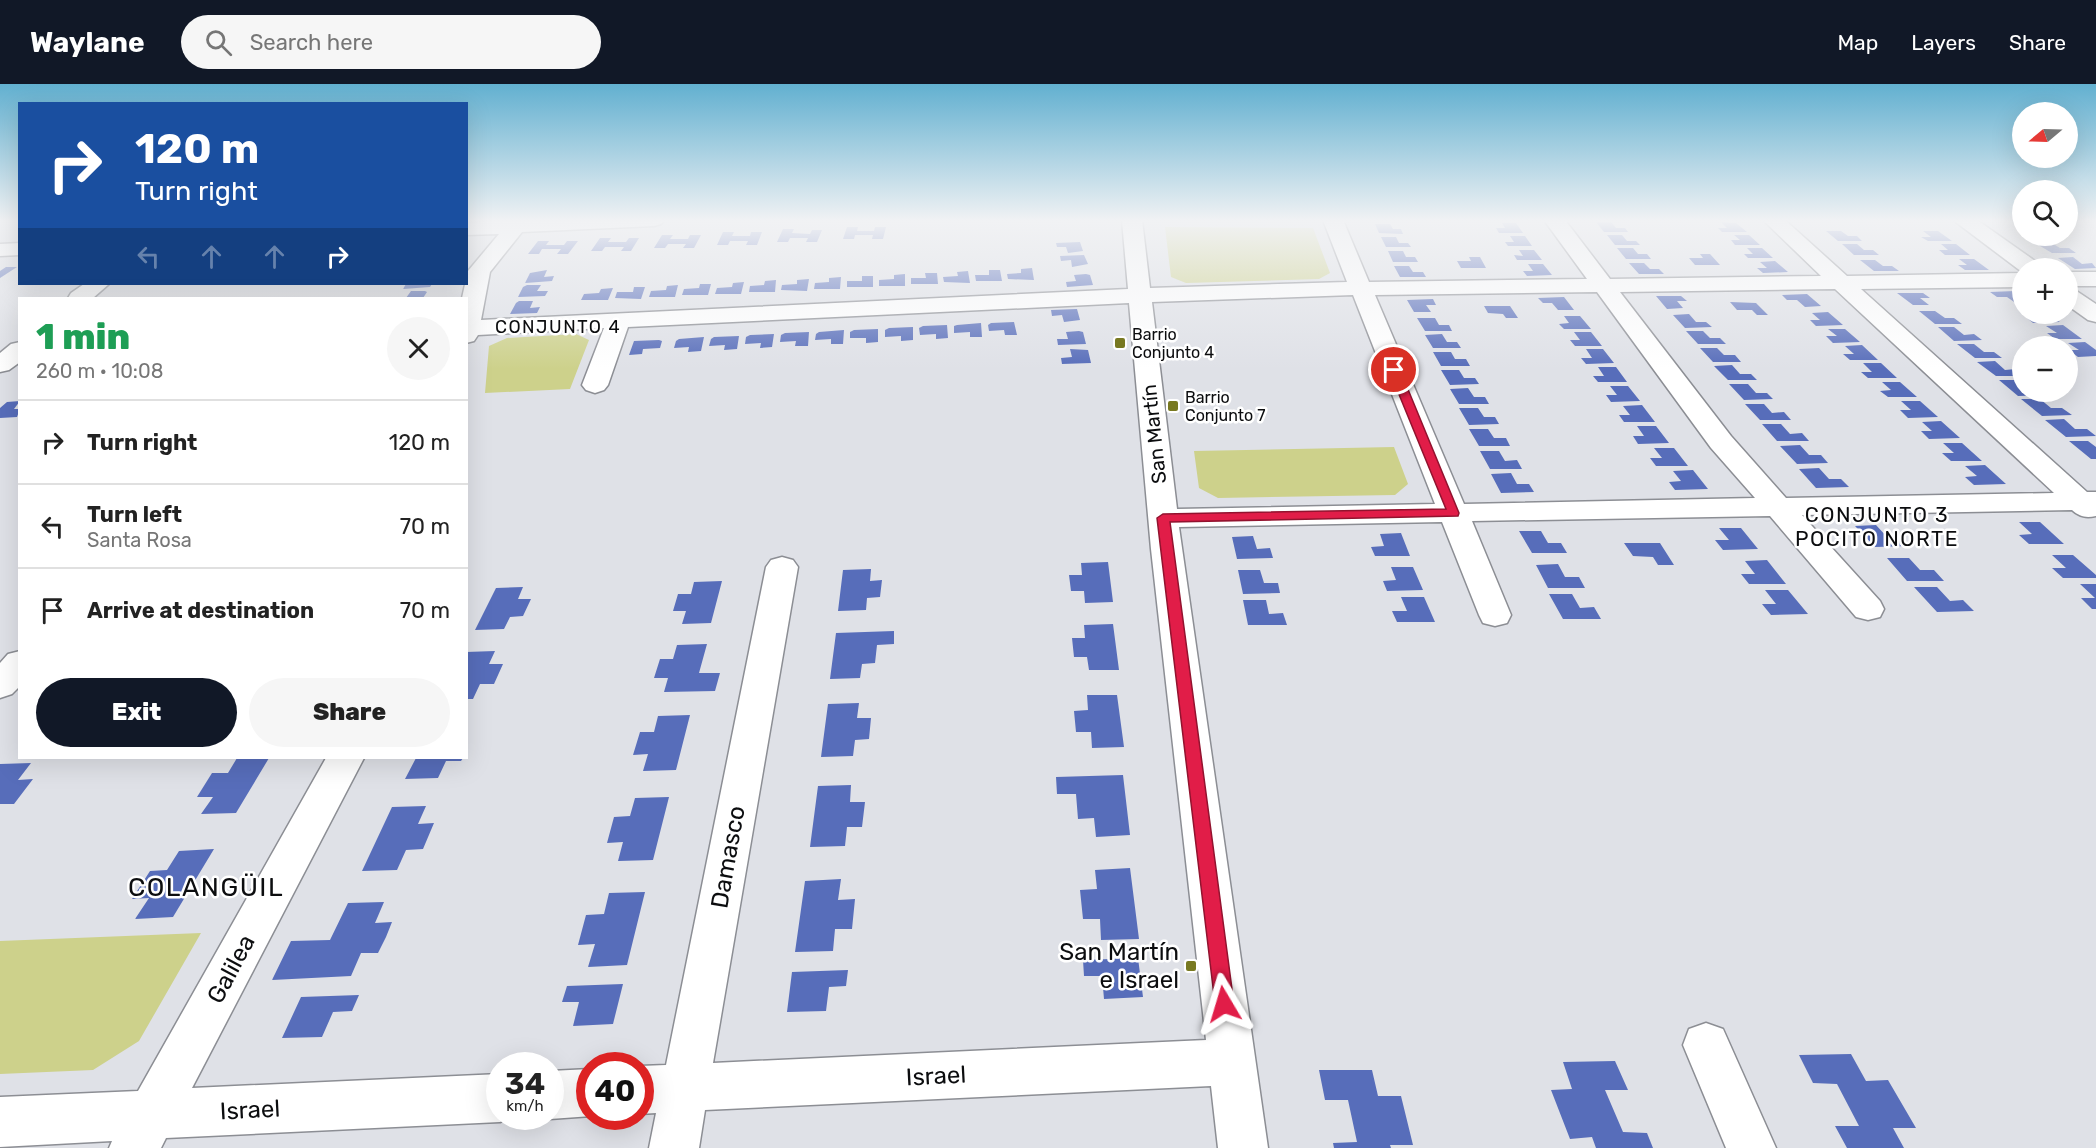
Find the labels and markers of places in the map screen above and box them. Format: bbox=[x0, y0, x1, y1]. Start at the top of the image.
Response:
place label: Barrio Conjunto 4 bbox=[1132, 325, 1214, 362]
marker: Barrio Conjunto 4 bbox=[1113, 336, 1127, 350]
pin bbox=[1368, 344, 1419, 395]
place label: Barrio Conjunto 7 bbox=[1185, 388, 1265, 425]
marker: Barrio Conjunto 7 bbox=[1166, 399, 1180, 413]
place label: San Martín e Israel bbox=[1059, 938, 1179, 994]
marker: San Martín e Israel bbox=[1184, 959, 1198, 973]

